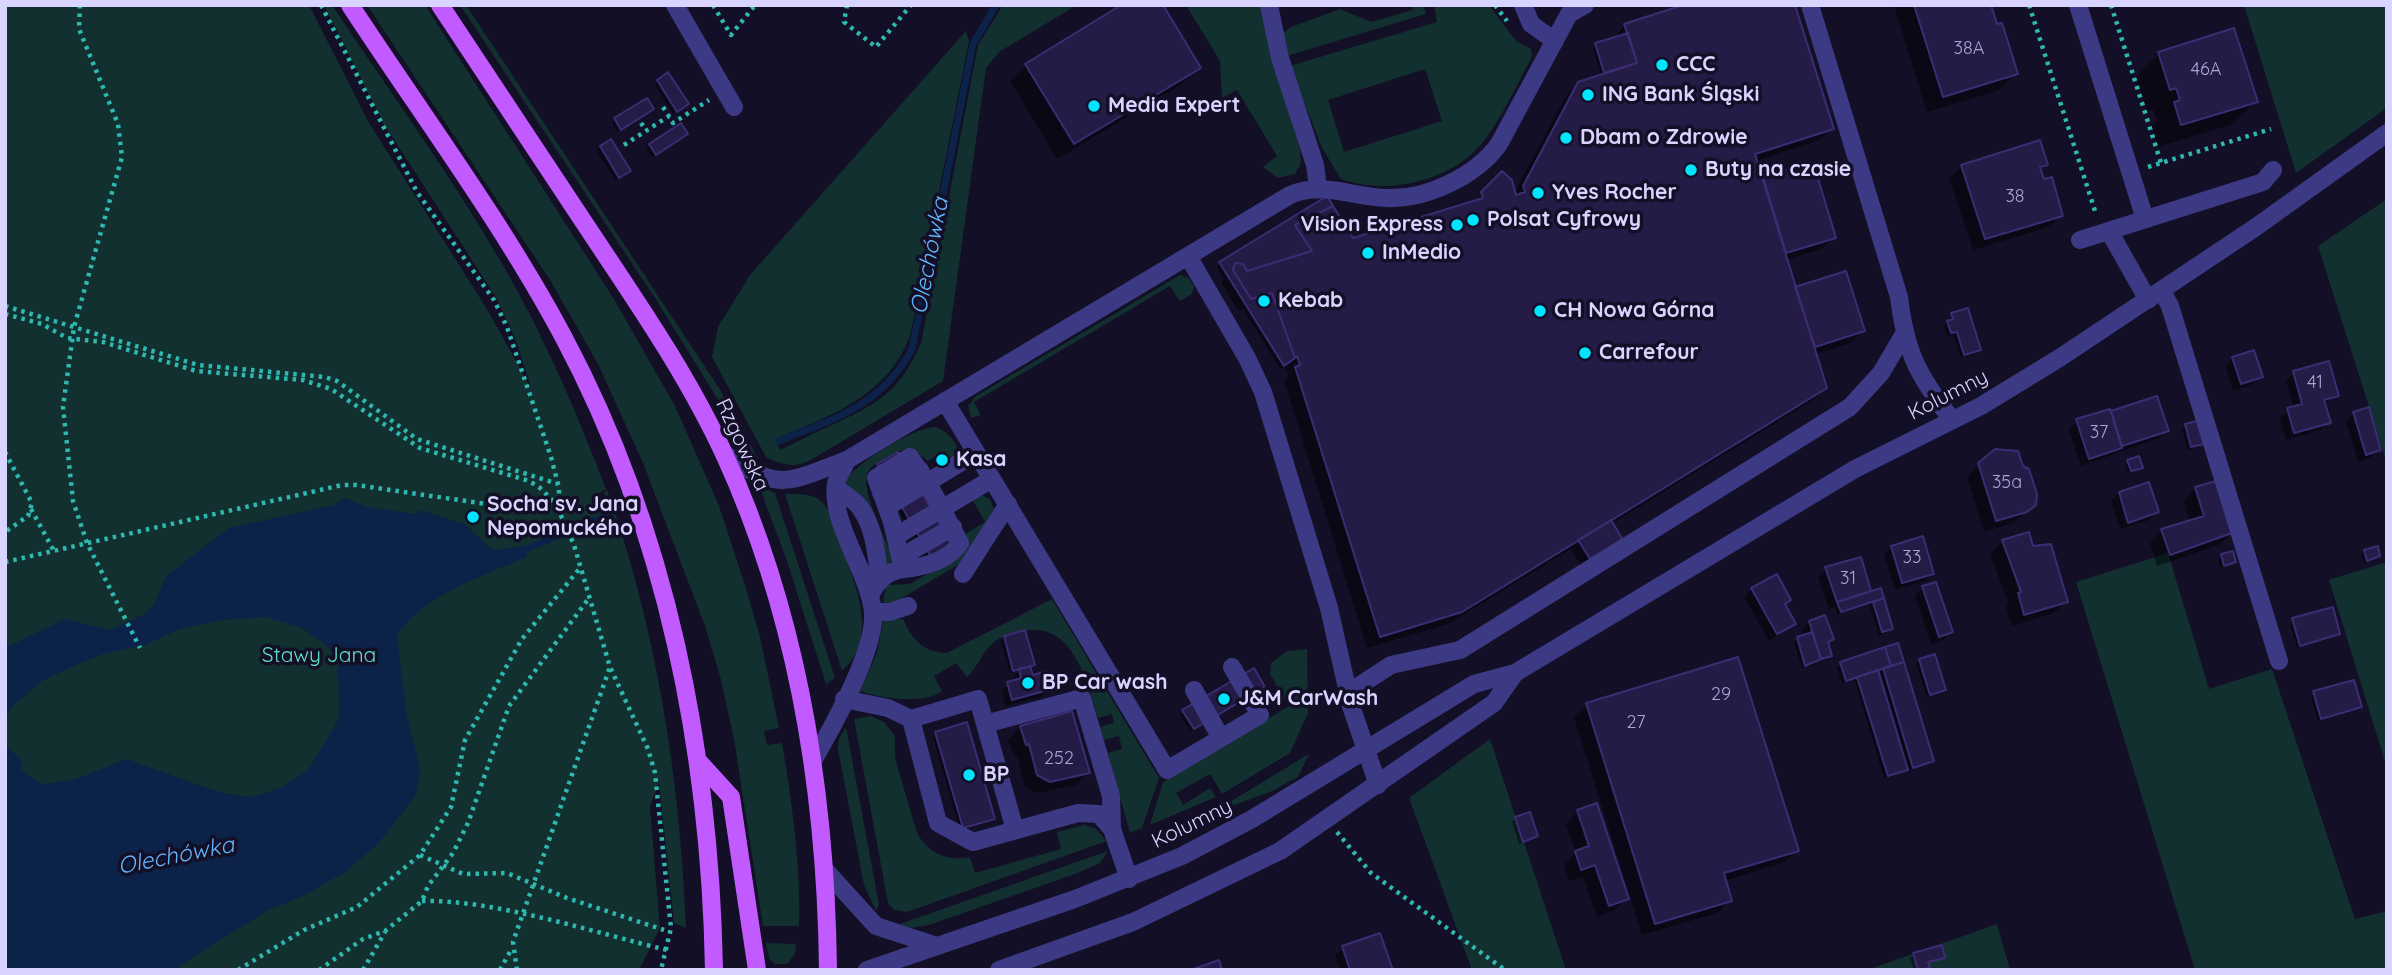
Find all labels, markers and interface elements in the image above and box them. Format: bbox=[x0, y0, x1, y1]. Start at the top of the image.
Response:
house number: 38A bbox=[1954, 38, 1984, 60]
place label: CCC bbox=[1676, 52, 1716, 78]
marker: CCC bbox=[1654, 57, 1670, 73]
house number: 46A bbox=[2191, 59, 2221, 81]
place label: ING Bank Śląski bbox=[1602, 82, 1759, 108]
marker: ING Bank Śląski bbox=[1580, 87, 1596, 103]
place label: Media Expert bbox=[1108, 93, 1240, 119]
marker: Media Expert bbox=[1086, 98, 1102, 114]
place label: Dbam o Zdrowie bbox=[1580, 125, 1748, 151]
marker: Dbam o Zdrowie bbox=[1558, 130, 1574, 146]
place label: Buty na czasie bbox=[1705, 157, 1851, 183]
marker: Buty na czasie bbox=[1683, 162, 1699, 178]
place label: Yves Rocher bbox=[1552, 180, 1677, 206]
marker: Yves Rocher bbox=[1530, 185, 1546, 201]
house number: 38 bbox=[2005, 186, 2025, 208]
water label: Olechówka bbox=[905, 195, 955, 317]
place label: Polsat Cyfrowy bbox=[1487, 207, 1641, 233]
place label: Vision Express bbox=[1301, 212, 1443, 238]
marker: Polsat Cyfrowy bbox=[1465, 212, 1481, 228]
marker: Vision Express bbox=[1449, 217, 1465, 233]
place label: InMedio bbox=[1382, 240, 1461, 266]
marker: InMedio bbox=[1360, 245, 1376, 261]
place label: Kebab bbox=[1278, 288, 1343, 314]
marker: Kebab bbox=[1256, 293, 1272, 309]
place label: CH Nowa Górna bbox=[1554, 298, 1715, 324]
marker: CH Nowa Górna bbox=[1532, 303, 1548, 319]
place label: Carrefour bbox=[1599, 340, 1699, 366]
marker: Carrefour bbox=[1577, 345, 1593, 361]
street label: Kolumny bbox=[1904, 364, 1992, 426]
house number: 41 bbox=[2307, 372, 2323, 394]
street label: Rzgowska bbox=[710, 395, 774, 495]
house number: 37 bbox=[2090, 422, 2108, 444]
place label: Kasa bbox=[956, 447, 1006, 473]
marker: Kasa bbox=[934, 452, 950, 468]
house number: 35a bbox=[1992, 472, 2022, 494]
place label: Socha sv. Jana Nepomuckého bbox=[487, 492, 638, 542]
marker: Socha sv. Jana Nepomuckého bbox=[465, 509, 481, 525]
house number: 33 bbox=[1903, 547, 1921, 569]
house number: 31 bbox=[1840, 568, 1856, 590]
park label: Stawy Jana bbox=[262, 643, 376, 669]
place label: BP Car wash bbox=[1042, 670, 1167, 696]
marker: BP Car wash bbox=[1020, 675, 1036, 691]
house number: 29 bbox=[1711, 684, 1731, 706]
place label: J&M CarWash bbox=[1238, 686, 1378, 712]
marker: J&M CarWash bbox=[1216, 691, 1232, 707]
house number: 27 bbox=[1627, 712, 1645, 734]
house number: 252 bbox=[1044, 748, 1074, 770]
place label: BP bbox=[983, 762, 1009, 788]
marker: BP bbox=[961, 767, 977, 783]
street label: Kolumny bbox=[1148, 794, 1236, 854]
water label: Olechówka bbox=[115, 831, 237, 881]

